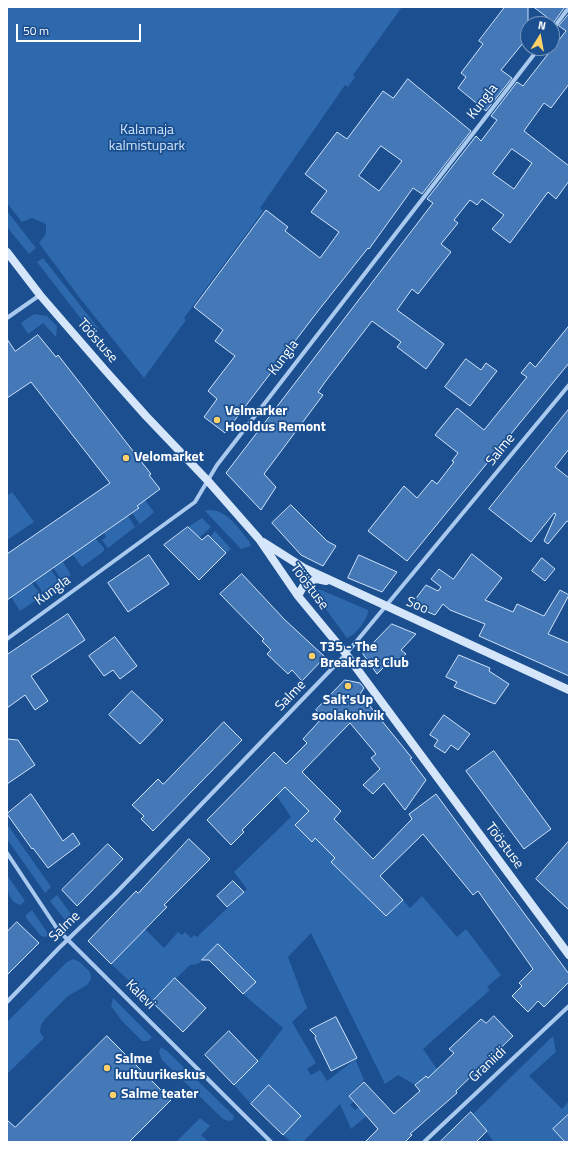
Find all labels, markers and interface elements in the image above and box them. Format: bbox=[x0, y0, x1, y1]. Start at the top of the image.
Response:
scale bar bbox=[18, 16, 143, 42]
north arrow bbox=[520, 16, 560, 56]
text: N bbox=[537, 17, 547, 34]
text: 50 m bbox=[23, 21, 49, 40]
street label: Kungla bbox=[464, 81, 502, 123]
park label: Kalamaja kalmistupark bbox=[109, 123, 185, 156]
street label: Tööstuse bbox=[73, 315, 121, 367]
street label: Kungla bbox=[265, 337, 303, 379]
place label: Velmarker Hooldus Remont bbox=[225, 404, 326, 436]
marker: Velmarker Hooldus Remont bbox=[212, 415, 222, 425]
street label: Salme bbox=[483, 430, 519, 470]
place label: Velomarket bbox=[134, 450, 204, 466]
marker: Velomarket bbox=[121, 453, 131, 463]
street label: Tööstuse bbox=[286, 561, 332, 613]
street label: Kungla bbox=[32, 572, 74, 610]
street label: Soo bbox=[403, 594, 431, 618]
place label: T35 - The Breakfast Club bbox=[320, 640, 409, 672]
marker: T35 - The Breakfast Club bbox=[307, 651, 317, 661]
street label: Salme bbox=[272, 677, 310, 715]
marker: Salt'sUp soolakohvik bbox=[343, 681, 353, 691]
place label: Salt'sUp soolakohvik bbox=[312, 693, 384, 726]
street label: Tööstuse bbox=[481, 820, 527, 872]
street label: Salme bbox=[46, 908, 84, 946]
street label: Kalevi bbox=[122, 977, 158, 1013]
street label: Graniidi bbox=[466, 1044, 510, 1086]
place label: Salme kultuurikeskus bbox=[115, 1052, 206, 1084]
marker: Salme kultuurikeskus bbox=[102, 1063, 112, 1073]
place label: Salme teater bbox=[121, 1087, 198, 1103]
marker: Salme teater bbox=[108, 1090, 118, 1100]

